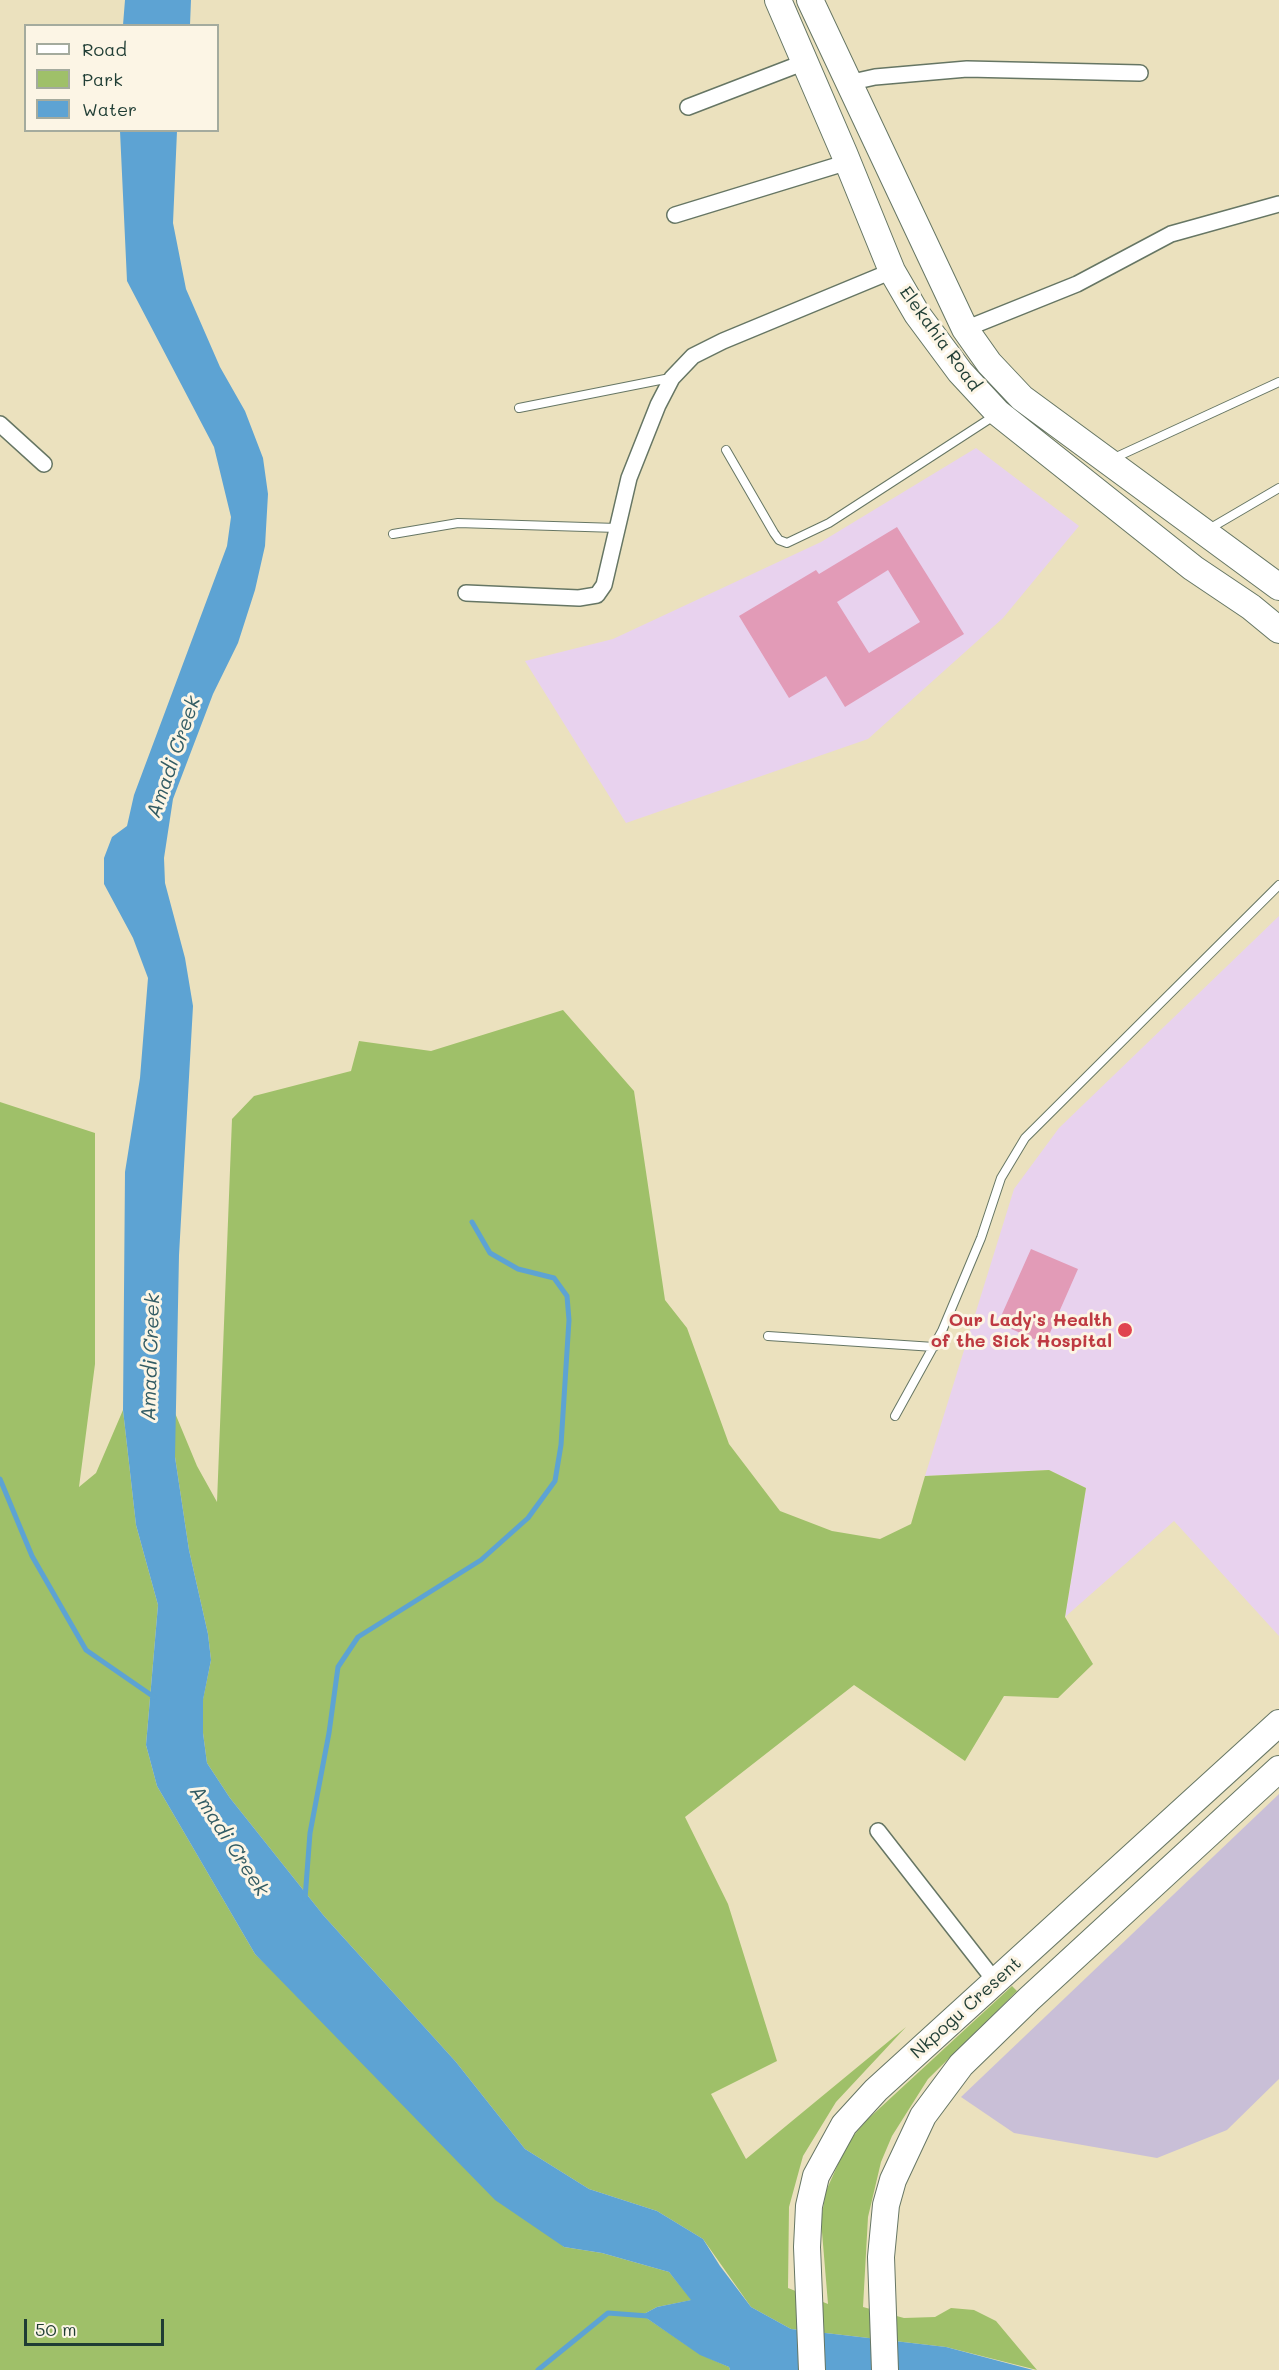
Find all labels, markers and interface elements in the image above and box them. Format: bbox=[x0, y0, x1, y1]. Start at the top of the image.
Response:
legend bbox=[24, 24, 219, 132]
text: Road bbox=[82, 37, 127, 61]
text: Park bbox=[82, 67, 123, 91]
text: Water bbox=[82, 97, 137, 121]
street label: Elekahia Road bbox=[895, 282, 985, 396]
water label: Amadi Creek bbox=[142, 693, 206, 821]
water label: Amadi Creek bbox=[137, 1293, 165, 1421]
place label: Our Lady's Health of the Sick Hospital bbox=[931, 1309, 1112, 1352]
marker: Our Lady's Health of the Sick Hospital bbox=[1116, 1321, 1134, 1339]
water label: Amadi Creek bbox=[184, 1781, 274, 1901]
street label: Nkpogu Cresent bbox=[906, 1953, 1026, 2063]
scale bar bbox=[27, 2307, 166, 2345]
text: 50 m bbox=[35, 2317, 77, 2341]

